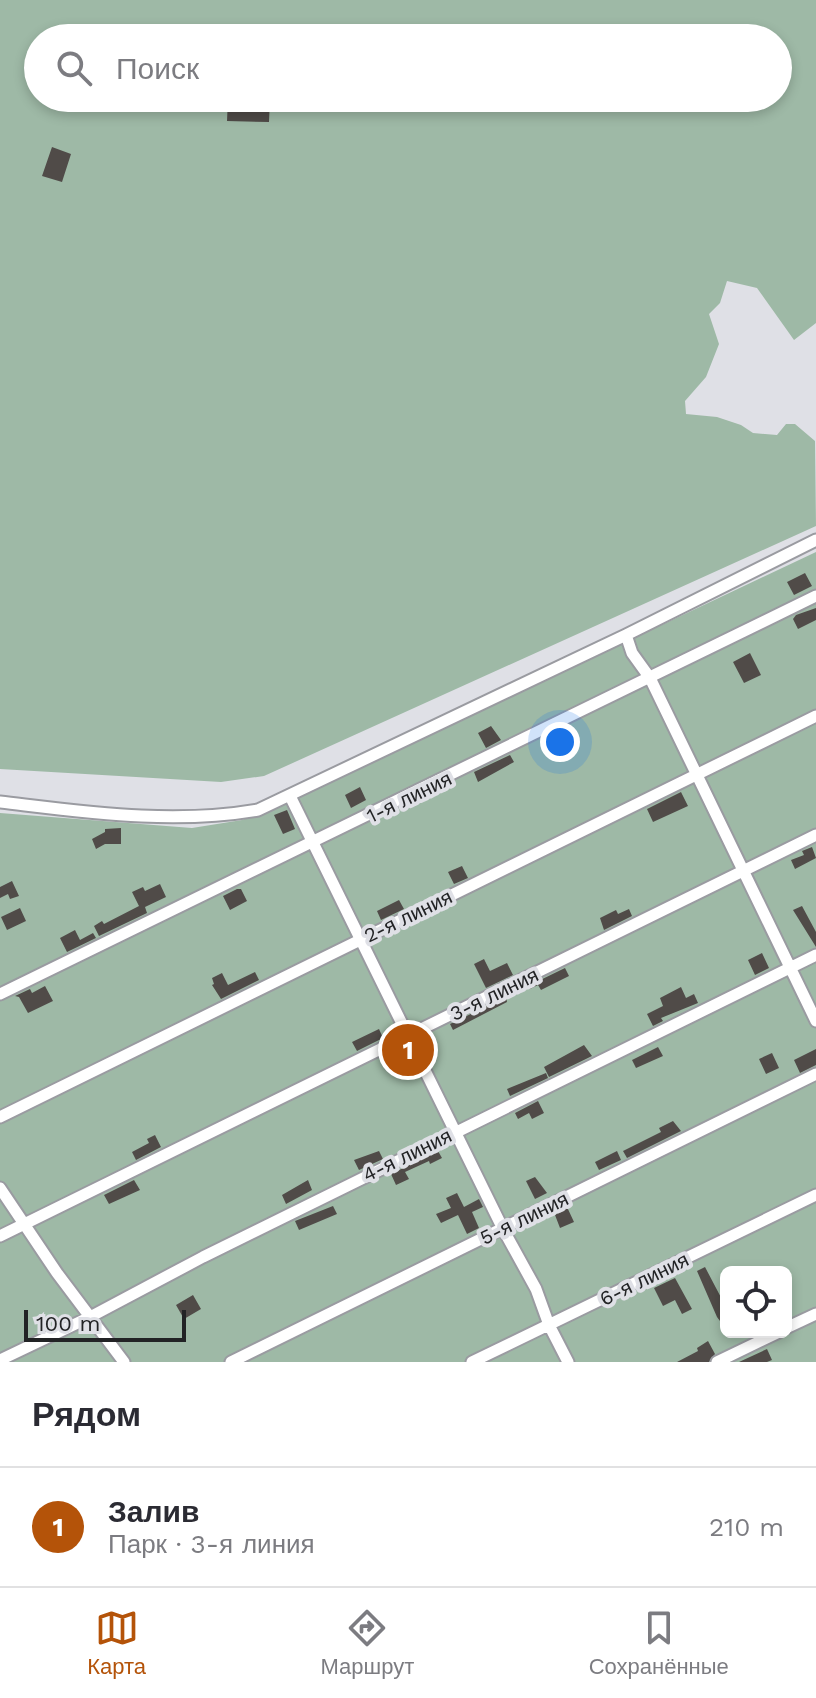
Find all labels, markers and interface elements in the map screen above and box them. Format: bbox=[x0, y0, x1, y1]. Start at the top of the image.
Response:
search box bbox=[24, 24, 792, 112]
icon: search bbox=[52, 46, 96, 90]
text: Поиск bbox=[116, 51, 199, 86]
your location bbox=[540, 722, 580, 762]
street label: 1-я линия bbox=[363, 766, 455, 828]
street label: 2-я линия bbox=[360, 884, 456, 948]
street label: 3-я линия bbox=[446, 962, 542, 1026]
pin: 1 bbox=[382, 1020, 434, 1080]
street label: 4-я линия bbox=[359, 1123, 455, 1187]
street label: 5-я линия bbox=[476, 1186, 572, 1250]
street label: 6-я линия bbox=[596, 1247, 692, 1311]
map controls bbox=[720, 1266, 792, 1338]
button: locate bbox=[720, 1266, 792, 1338]
scale bar bbox=[24, 1306, 186, 1342]
text: 100 m bbox=[36, 1311, 100, 1336]
text: Рядом bbox=[32, 1394, 141, 1434]
text: Залив bbox=[108, 1494, 199, 1529]
text: 1 bbox=[52, 1512, 64, 1542]
text: 210 m bbox=[709, 1512, 784, 1542]
text: Парк · 3-я линия bbox=[108, 1529, 315, 1559]
tab: Карта bbox=[87, 1606, 146, 1680]
tab: Маршрут bbox=[321, 1606, 414, 1680]
tab: Сохранённые bbox=[589, 1606, 729, 1680]

